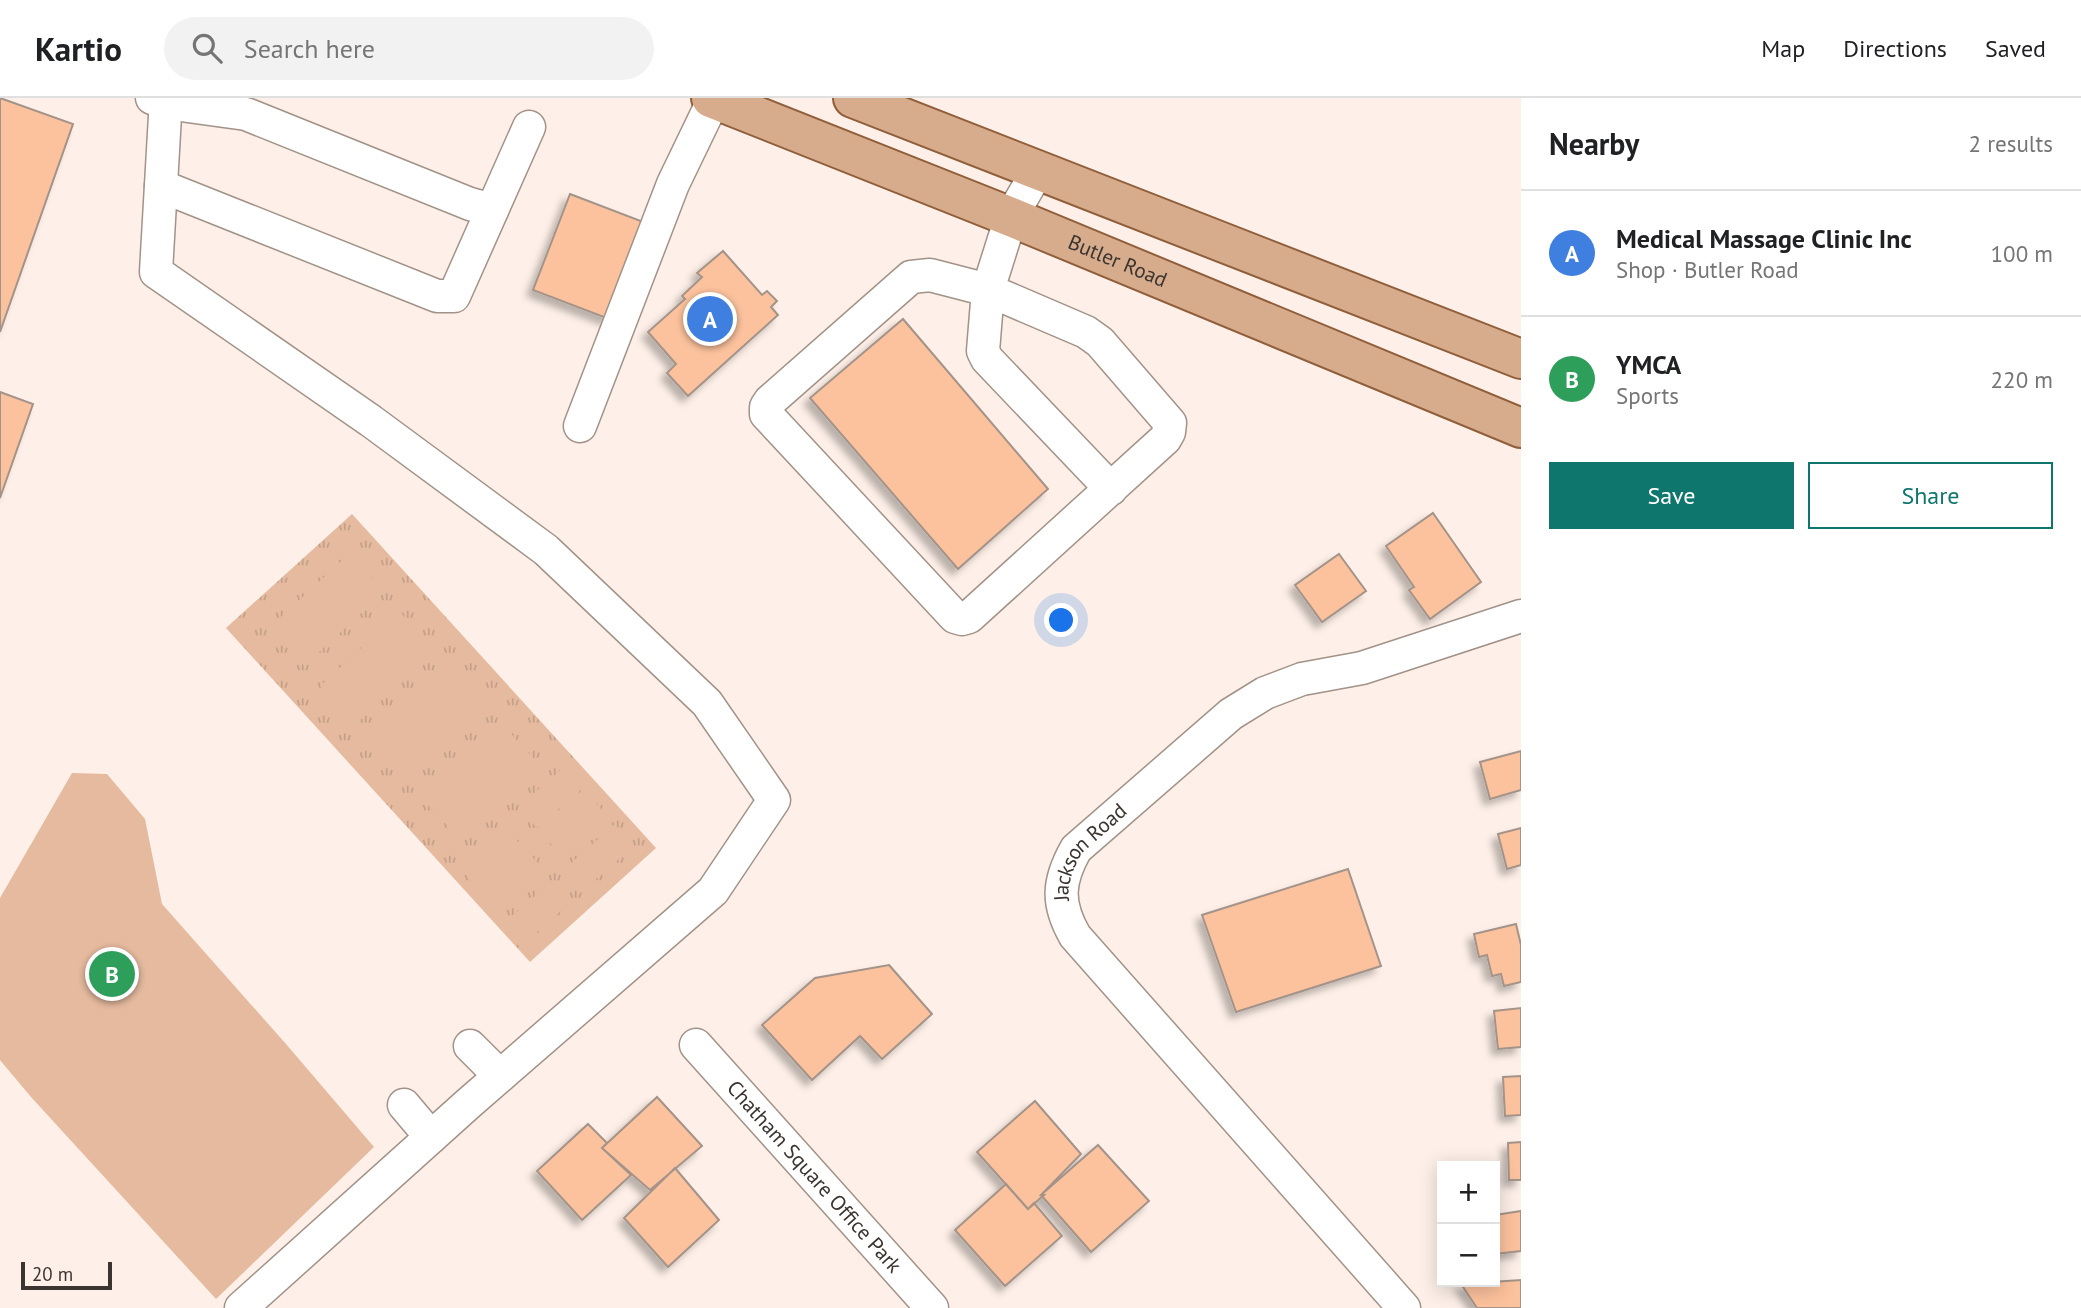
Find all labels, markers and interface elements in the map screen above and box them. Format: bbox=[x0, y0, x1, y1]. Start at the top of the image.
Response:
search box bbox=[164, 17, 654, 80]
text: Kartio bbox=[35, 27, 122, 70]
icon: search bbox=[188, 29, 226, 67]
text: Search here bbox=[244, 32, 375, 65]
text: Map bbox=[1761, 33, 1805, 64]
text: Directions bbox=[1843, 33, 1947, 64]
text: Saved bbox=[1985, 33, 2046, 64]
text: Nearby bbox=[1549, 124, 1639, 163]
text: 2 results bbox=[1969, 129, 2053, 158]
text: Medical Massage Clinic Inc bbox=[1616, 222, 1912, 255]
street label: Butler Road bbox=[1064, 228, 1171, 293]
text: A bbox=[1565, 239, 1579, 268]
text: 100 m bbox=[1991, 239, 2053, 268]
text: Shop · Butler Road bbox=[1616, 255, 1799, 284]
pin: A bbox=[687, 293, 733, 345]
text: YMCA bbox=[1616, 348, 1681, 381]
text: B bbox=[1565, 365, 1579, 394]
text: 220 m bbox=[1991, 365, 2053, 394]
text: Sports bbox=[1616, 381, 1679, 410]
button: Save bbox=[1549, 462, 1794, 529]
button: Share bbox=[1808, 462, 2053, 529]
your location bbox=[1044, 603, 1078, 637]
street label: Jackson Road bbox=[1047, 797, 1132, 903]
pin: B bbox=[89, 948, 135, 1000]
street label: Chatham Square Office Park bbox=[721, 1075, 908, 1278]
map controls bbox=[1437, 1161, 1500, 1287]
button: + bbox=[1437, 1161, 1500, 1224]
button: − bbox=[1437, 1224, 1500, 1287]
scale bar bbox=[21, 1259, 112, 1291]
text: 20 m bbox=[32, 1262, 73, 1286]

